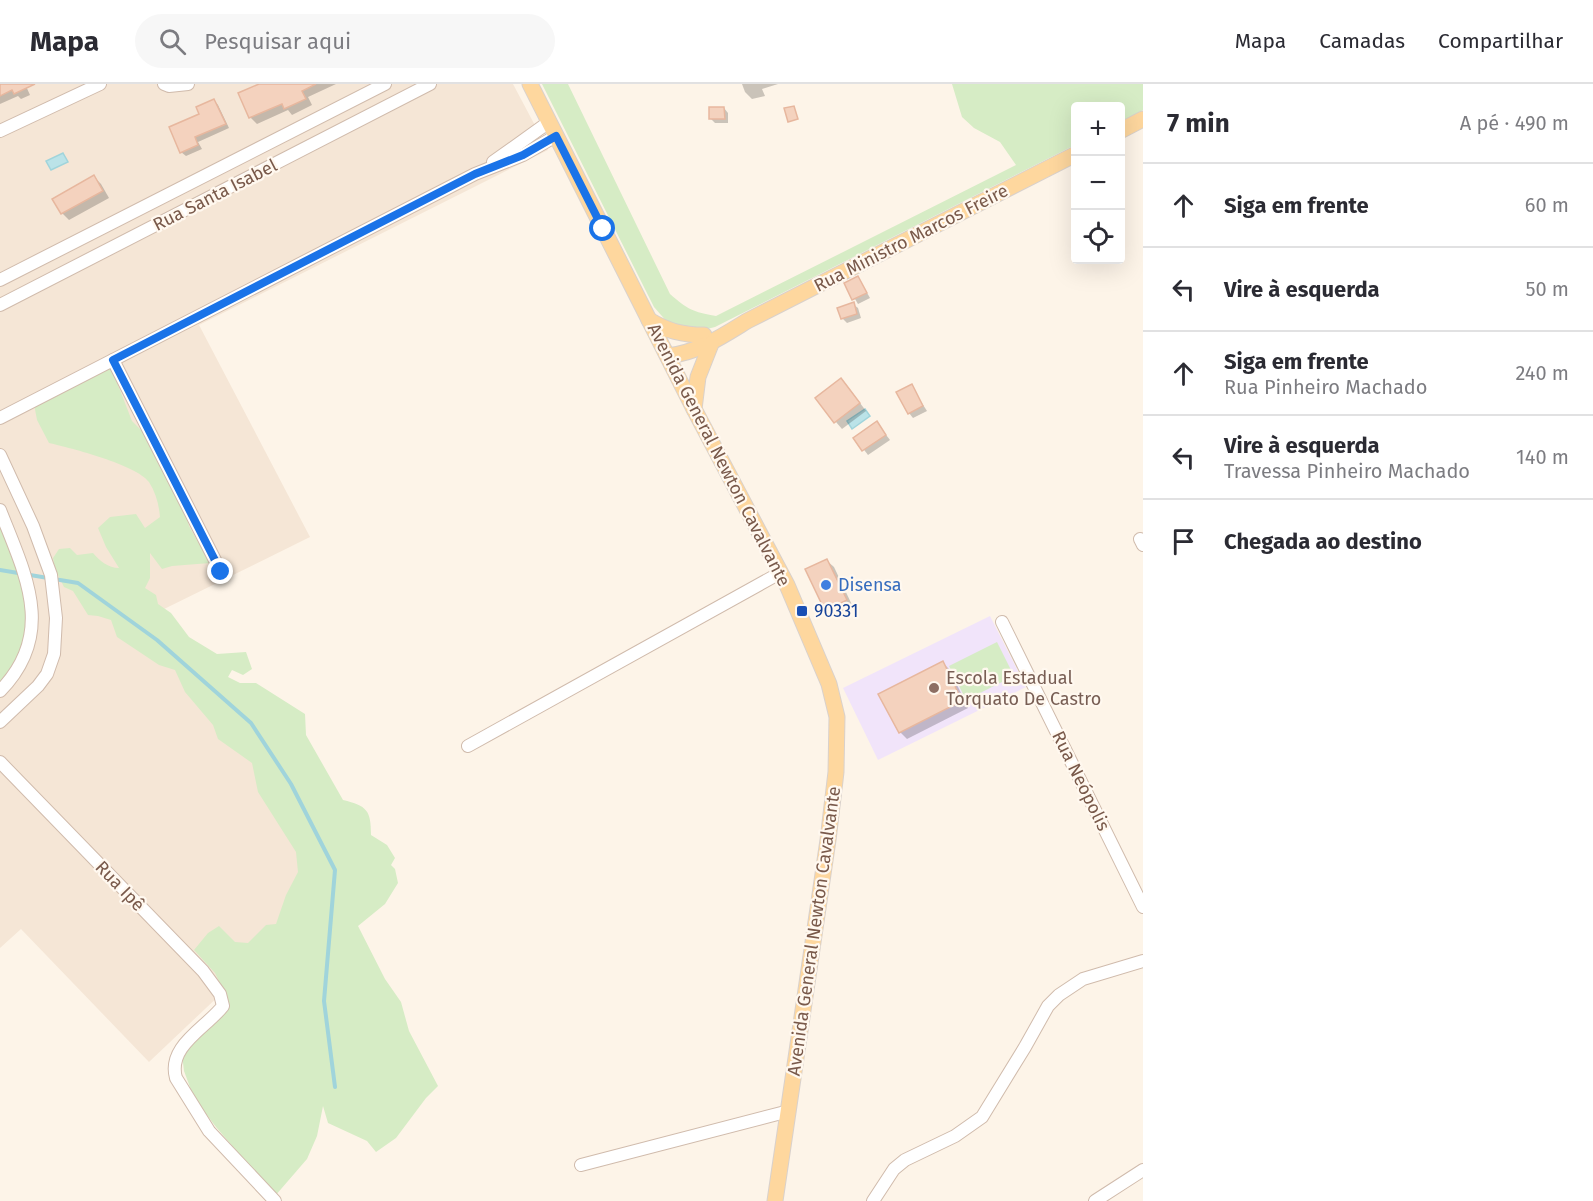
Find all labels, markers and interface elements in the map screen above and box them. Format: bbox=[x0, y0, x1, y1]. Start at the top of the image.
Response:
search box bbox=[135, 14, 555, 68]
text: Mapa bbox=[30, 25, 99, 58]
icon: search bbox=[156, 25, 189, 58]
text: Pesquisar aqui bbox=[204, 28, 351, 55]
text: Mapa bbox=[1235, 28, 1286, 54]
text: Camadas bbox=[1319, 28, 1405, 54]
text: Compartilhar bbox=[1438, 28, 1563, 54]
map controls bbox=[1071, 102, 1125, 264]
button: + bbox=[1071, 102, 1125, 156]
text: 7 min bbox=[1167, 108, 1230, 139]
text: A pé · 490 m bbox=[1460, 111, 1569, 135]
street label: Rua Santa Isabel bbox=[149, 154, 281, 236]
button: − bbox=[1071, 156, 1125, 210]
street label: Rua Ministro Marcos Freire bbox=[810, 179, 1012, 297]
icon: ahead bbox=[1167, 189, 1200, 222]
text: Siga em frente bbox=[1224, 192, 1369, 219]
text: 60 m bbox=[1525, 193, 1569, 217]
button: locate bbox=[1071, 210, 1125, 264]
route start bbox=[589, 215, 615, 241]
icon: left bbox=[1167, 273, 1200, 306]
text: Vire à esquerda bbox=[1224, 276, 1380, 303]
text: 50 m bbox=[1525, 277, 1569, 301]
street label: Avenida General Newton Cavalvante bbox=[643, 320, 795, 590]
text: Siga em frente bbox=[1224, 348, 1369, 375]
icon: ahead bbox=[1167, 357, 1200, 390]
text: 240 m bbox=[1515, 361, 1569, 385]
text: Rua Pinheiro Machado bbox=[1224, 375, 1428, 399]
text: Vire à esquerda bbox=[1224, 432, 1380, 459]
icon: left bbox=[1167, 441, 1200, 474]
text: 140 m bbox=[1516, 445, 1569, 469]
text: Travessa Pinheiro Machado bbox=[1224, 459, 1470, 483]
icon: arrive bbox=[1167, 525, 1200, 558]
text: Chegada ao destino bbox=[1224, 528, 1422, 555]
route end bbox=[207, 558, 233, 584]
place label: Disensa bbox=[838, 574, 901, 596]
marker: Disensa bbox=[819, 578, 833, 592]
place label: 90331 bbox=[814, 600, 859, 622]
marker: 90331 bbox=[795, 604, 809, 618]
place label: Escola Estadual Torquato De Castro bbox=[946, 667, 1101, 710]
marker: Escola Estadual Torquato De Castro bbox=[927, 681, 941, 695]
street label: Rua Neópolis bbox=[1047, 727, 1115, 835]
street label: Avenida General Newton Cavalvante bbox=[783, 785, 845, 1077]
street label: Rua Ipê bbox=[91, 856, 149, 916]

